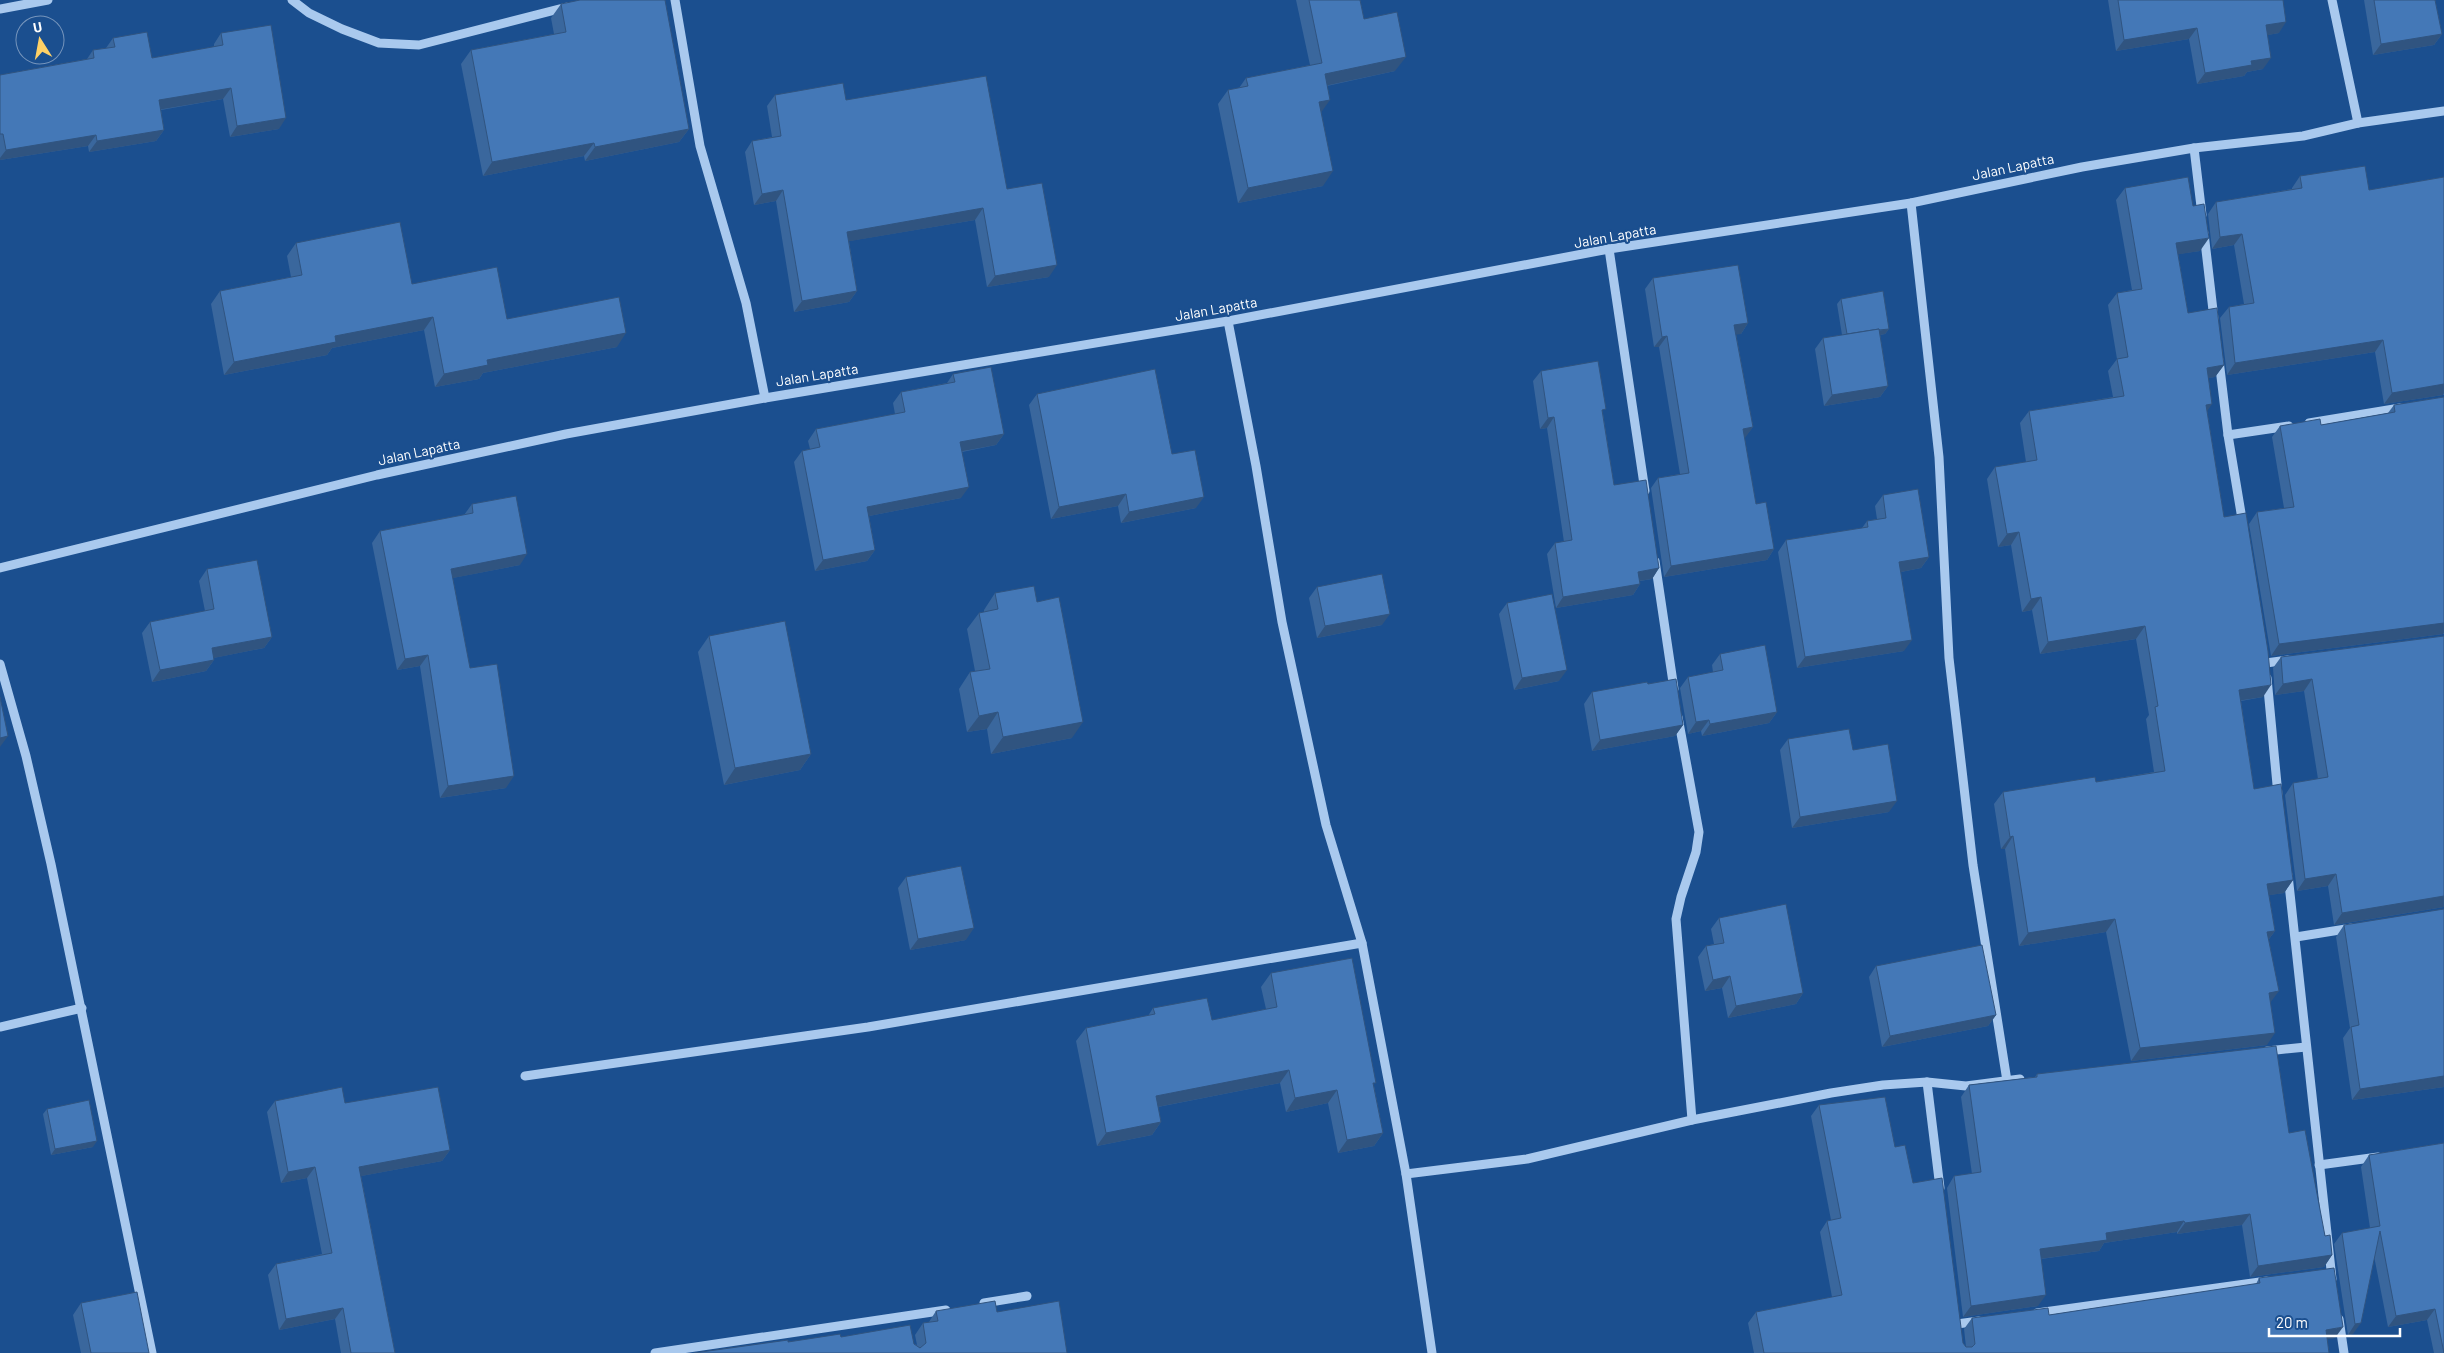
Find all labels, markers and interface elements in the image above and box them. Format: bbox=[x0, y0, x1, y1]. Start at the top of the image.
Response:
north arrow bbox=[15, 15, 65, 65]
text: U bbox=[31, 18, 44, 36]
street label: Jalan Lapatta bbox=[1970, 150, 2055, 183]
street label: Jalan Lapatta bbox=[1572, 220, 1657, 251]
street label: Jalan Lapatta bbox=[1173, 293, 1258, 324]
street label: Jalan Lapatta bbox=[774, 360, 859, 389]
street label: Jalan Lapatta bbox=[376, 435, 461, 468]
scale bar bbox=[2269, 1306, 2400, 1338]
text: 20 m bbox=[2276, 1313, 2308, 1331]

